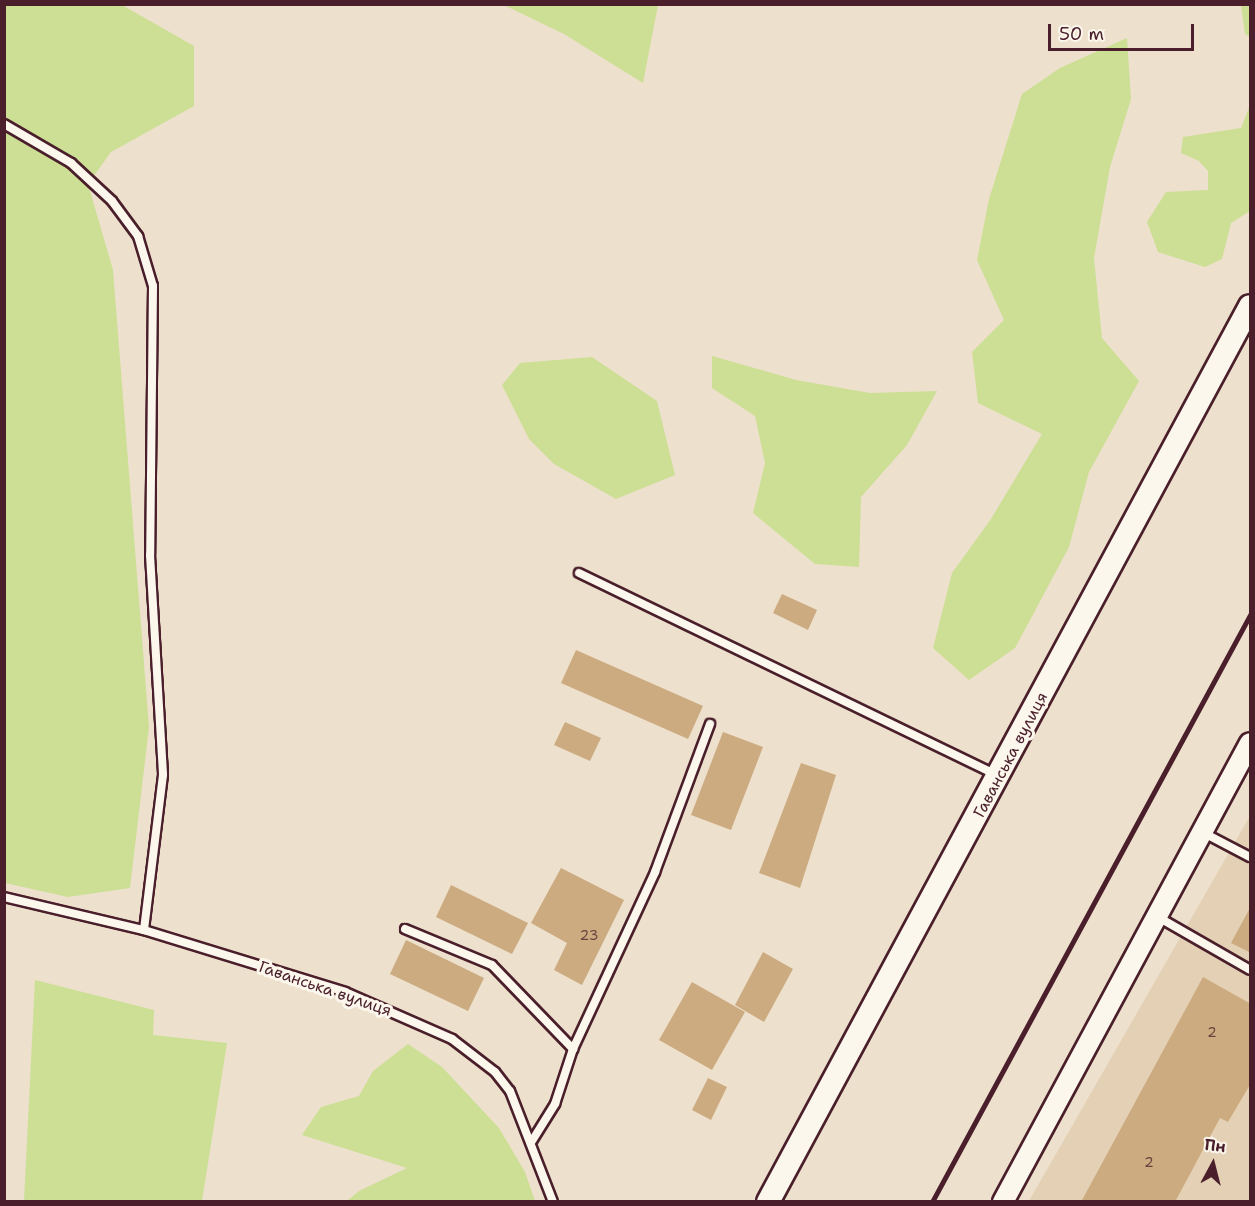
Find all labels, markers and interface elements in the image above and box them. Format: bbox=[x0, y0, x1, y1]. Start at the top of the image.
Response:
scale bar bbox=[1051, 12, 1196, 50]
text: 50 m bbox=[1059, 22, 1104, 46]
street label: Гаванська вулиця bbox=[970, 689, 1052, 821]
house number: 23 bbox=[580, 927, 598, 943]
street label: Гаванська вулиця bbox=[256, 957, 394, 1021]
house number: 2 bbox=[1207, 1024, 1217, 1040]
north arrow bbox=[1183, 1134, 1243, 1194]
text: Пн bbox=[1203, 1134, 1227, 1157]
house number: 2 bbox=[1144, 1154, 1154, 1170]

